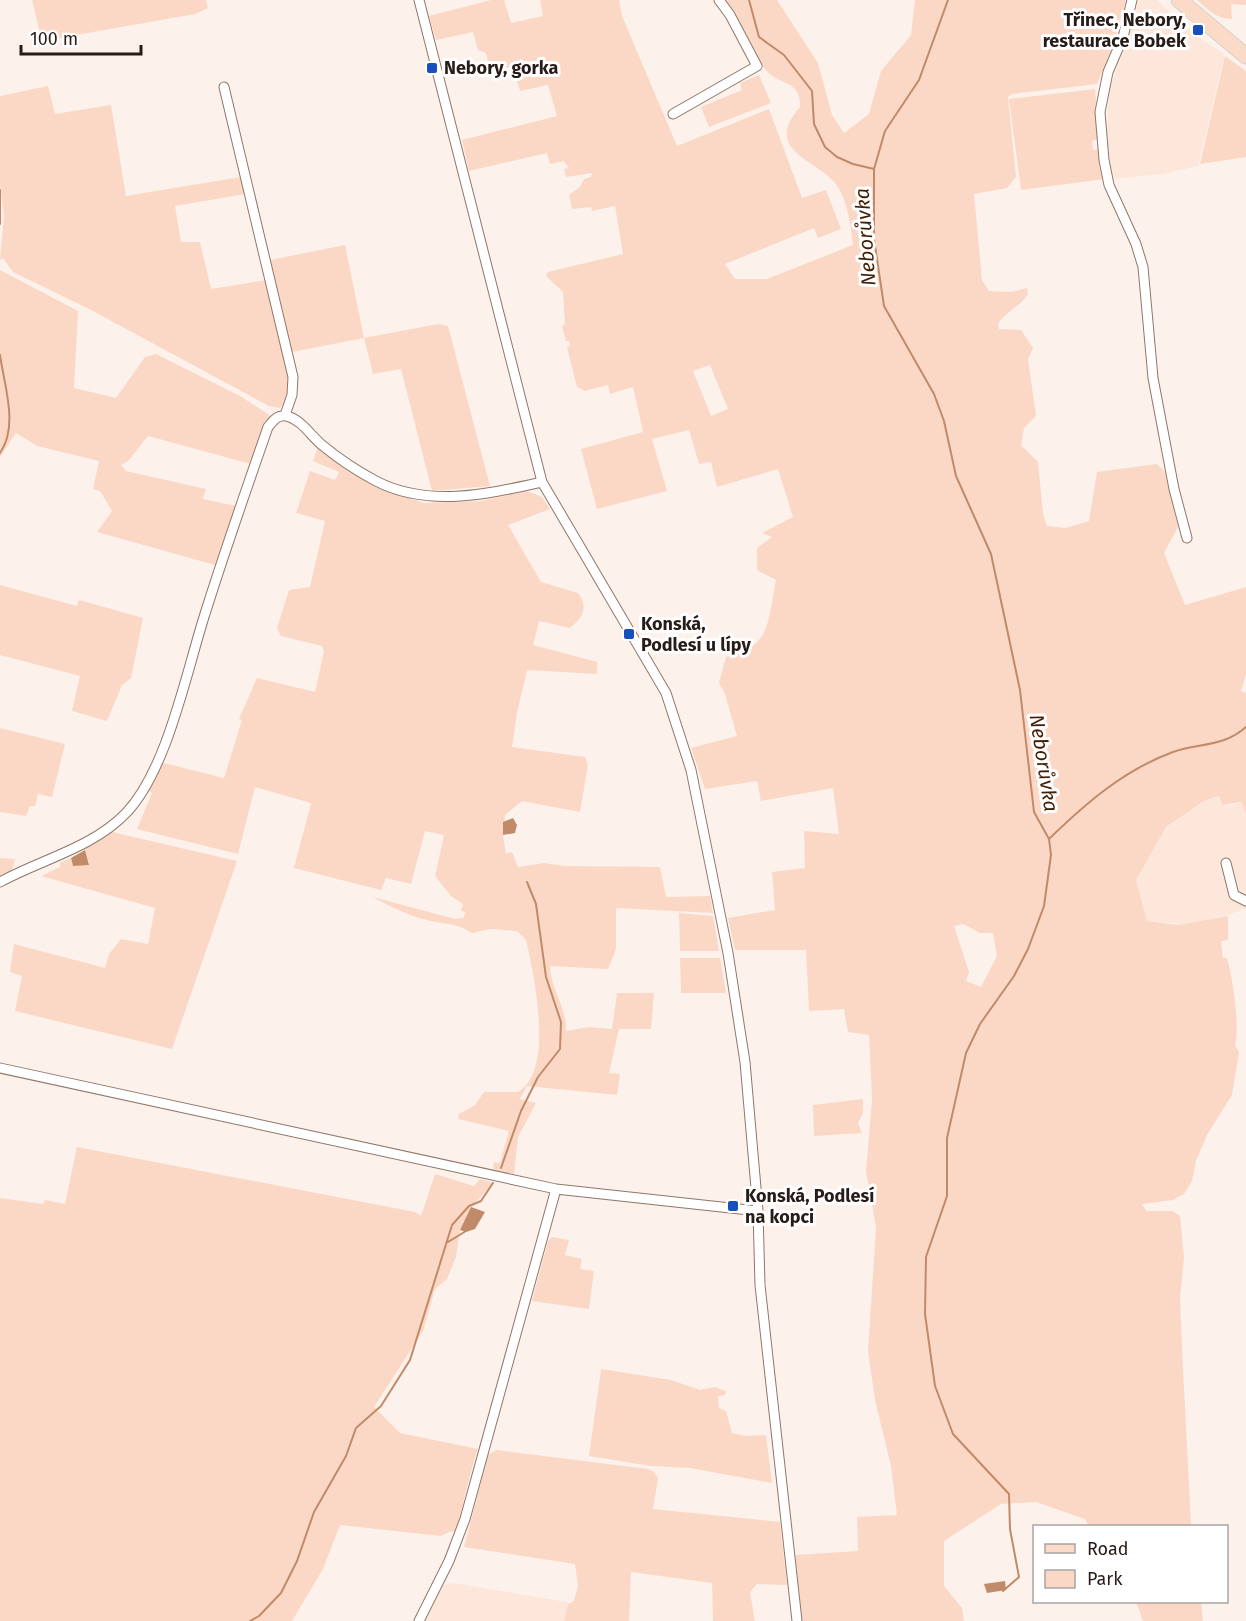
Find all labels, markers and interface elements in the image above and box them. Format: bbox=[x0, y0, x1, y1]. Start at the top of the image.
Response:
place label: Třinec, Nebory, restaurace Bobek bbox=[1043, 9, 1187, 52]
scale bar bbox=[21, 18, 141, 56]
marker: Třinec, Nebory, restaurace Bobek bbox=[1191, 23, 1205, 37]
text: 100 m bbox=[30, 28, 78, 50]
place label: Nebory, gorka bbox=[444, 57, 558, 79]
marker: Nebory, gorka bbox=[425, 61, 439, 75]
water label: Neborůvka bbox=[850, 187, 880, 287]
place label: Konská, Podlesí u lípy bbox=[641, 613, 751, 656]
marker: Konská, Podlesí u lípy bbox=[622, 627, 636, 641]
water label: Neborůvka bbox=[1024, 713, 1064, 813]
place label: Konská, Podlesí na kopci bbox=[745, 1185, 874, 1228]
marker: Konská, Podlesí na kopci bbox=[726, 1199, 740, 1213]
legend bbox=[1033, 1525, 1228, 1603]
text: Road bbox=[1087, 1538, 1129, 1560]
text: Park bbox=[1087, 1568, 1123, 1590]

